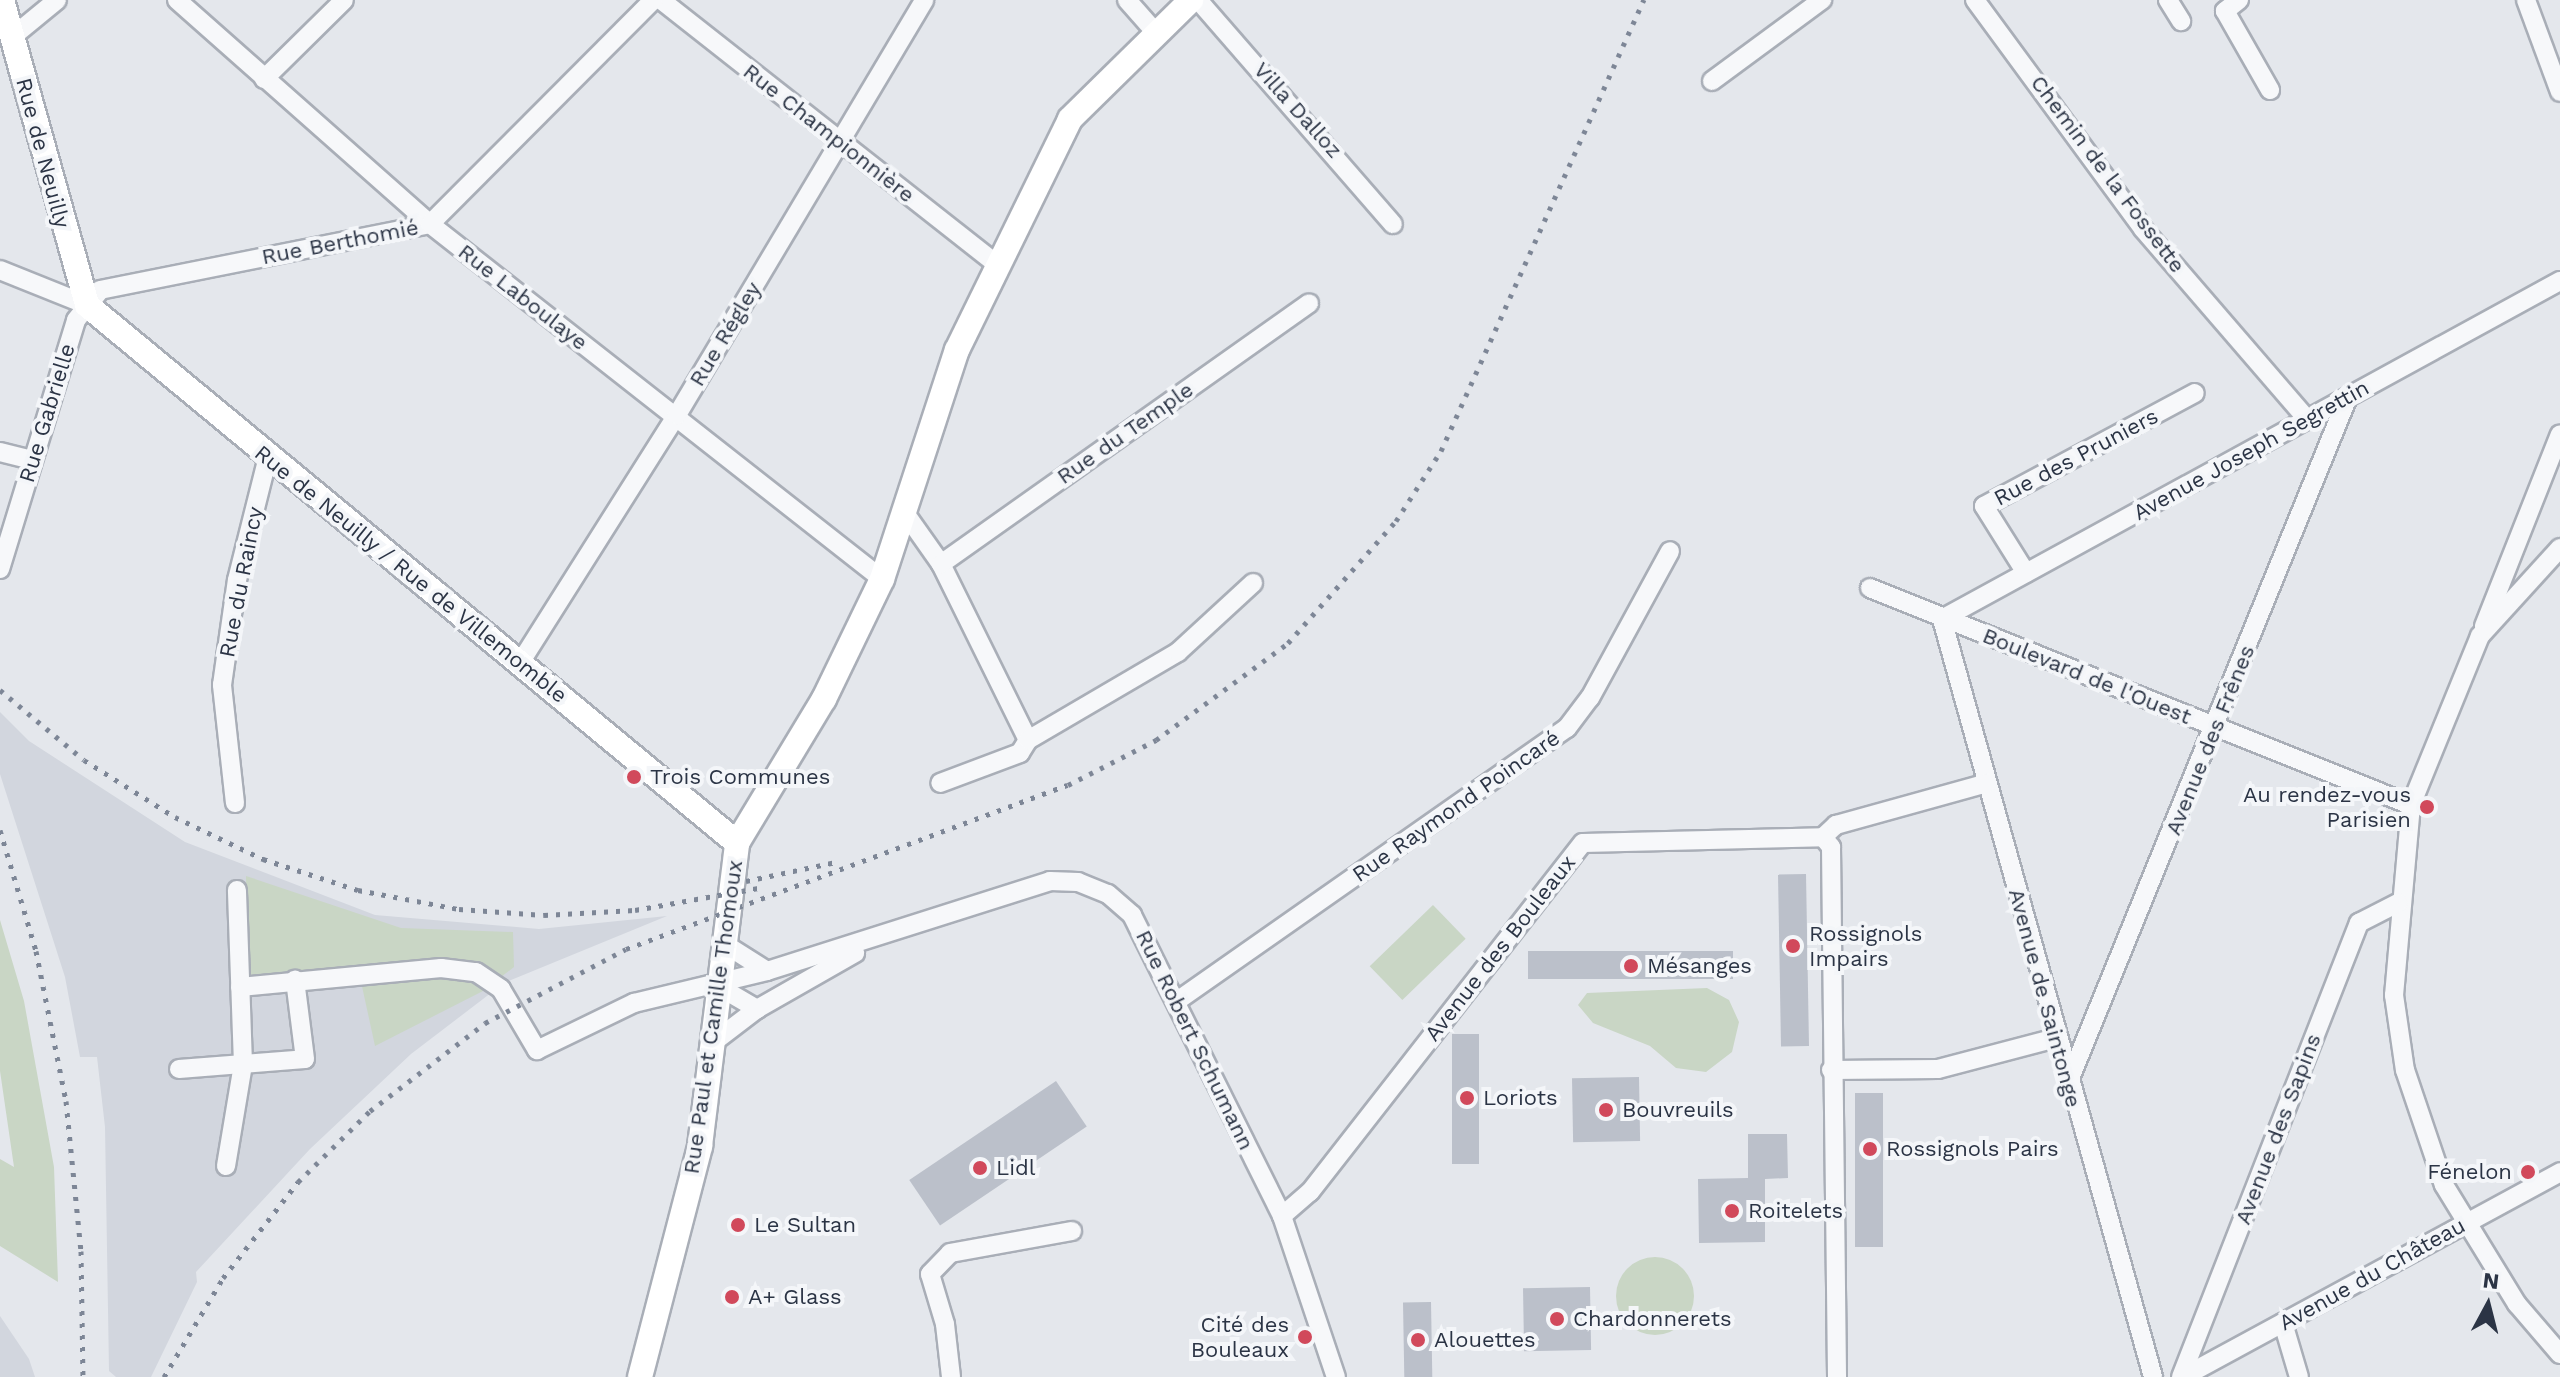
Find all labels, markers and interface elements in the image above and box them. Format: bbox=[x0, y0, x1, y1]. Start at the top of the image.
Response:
street label: Villa Dalloz bbox=[1248, 57, 1348, 163]
street label: Rue Championnière bbox=[738, 58, 920, 208]
street label: Chemin de la Fossette bbox=[2025, 70, 2191, 278]
street label: Rue de Neuilly bbox=[10, 75, 76, 231]
street label: Rue Berthomié bbox=[259, 214, 421, 270]
street label: Rue Laboulaye bbox=[453, 238, 593, 356]
street label: Rue Régley bbox=[684, 277, 766, 391]
street label: Rue Gabrielle bbox=[13, 340, 81, 486]
street label: Avenue Joseph Segrettin bbox=[2128, 374, 2374, 526]
street label: Rue du Temple bbox=[1052, 376, 1198, 490]
street label: Rue des Pruniers bbox=[1989, 403, 2163, 511]
street label: Rue de Neuilly / Rue de Villemomble bbox=[249, 439, 573, 709]
street label: Rue du Raincy bbox=[213, 504, 269, 660]
street label: Boulevard de l'Ouest bbox=[1979, 622, 2195, 730]
street label: Avenue des Frênes bbox=[2160, 641, 2260, 839]
street label: Rue Raymond Poincaré bbox=[1347, 724, 1565, 888]
place label: Trois Communes bbox=[650, 764, 830, 790]
marker: Trois Communes bbox=[625, 768, 643, 786]
place label: Au rendez-vous Parisien bbox=[2243, 781, 2411, 832]
marker: Au rendez-vous Parisien bbox=[2418, 798, 2436, 816]
street label: Avenue des Bouleaux bbox=[1419, 850, 1581, 1046]
street label: Rue Paul et Camille Thomoux bbox=[678, 858, 748, 1176]
street label: Avenue de Saintonge bbox=[2003, 886, 2087, 1110]
place label: Rossignols Impairs bbox=[1809, 920, 1922, 972]
street label: Rue Robert Schumann bbox=[1130, 926, 1260, 1154]
marker: Rossignols Impairs bbox=[1784, 937, 1802, 955]
place label: Mésanges bbox=[1647, 953, 1752, 979]
marker: Mésanges bbox=[1622, 957, 1640, 975]
street label: Avenue des Sapins bbox=[2229, 1030, 2327, 1228]
place label: Loriots bbox=[1483, 1085, 1558, 1111]
marker: Loriots bbox=[1458, 1089, 1476, 1107]
place label: Bouvreuils bbox=[1622, 1097, 1734, 1123]
marker: Bouvreuils bbox=[1597, 1101, 1615, 1119]
place label: Rossignols Pairs bbox=[1886, 1136, 2059, 1162]
marker: Rossignols Pairs bbox=[1861, 1140, 1879, 1158]
place label: Lidl bbox=[996, 1155, 1036, 1181]
marker: Lidl bbox=[971, 1159, 989, 1177]
place label: Fénelon bbox=[2427, 1159, 2512, 1185]
marker: Fénelon bbox=[2519, 1163, 2537, 1181]
place label: Roitelets bbox=[1748, 1198, 1843, 1224]
marker: Roitelets bbox=[1723, 1202, 1741, 1220]
place label: Le Sultan bbox=[754, 1212, 856, 1238]
street label: Avenue du Château bbox=[2274, 1212, 2470, 1336]
marker: Le Sultan bbox=[729, 1216, 747, 1234]
north arrow bbox=[2448, 1265, 2528, 1345]
text: N bbox=[2481, 1267, 2501, 1294]
place label: A+ Glass bbox=[748, 1284, 842, 1310]
marker: A+ Glass bbox=[723, 1288, 741, 1306]
place label: Chardonnerets bbox=[1573, 1306, 1732, 1332]
marker: Chardonnerets bbox=[1548, 1310, 1566, 1328]
place label: Cité des Bouleaux bbox=[1191, 1311, 1289, 1362]
place label: Alouettes bbox=[1434, 1327, 1536, 1353]
marker: Cité des Bouleaux bbox=[1296, 1328, 1314, 1346]
marker: Alouettes bbox=[1409, 1331, 1427, 1349]

